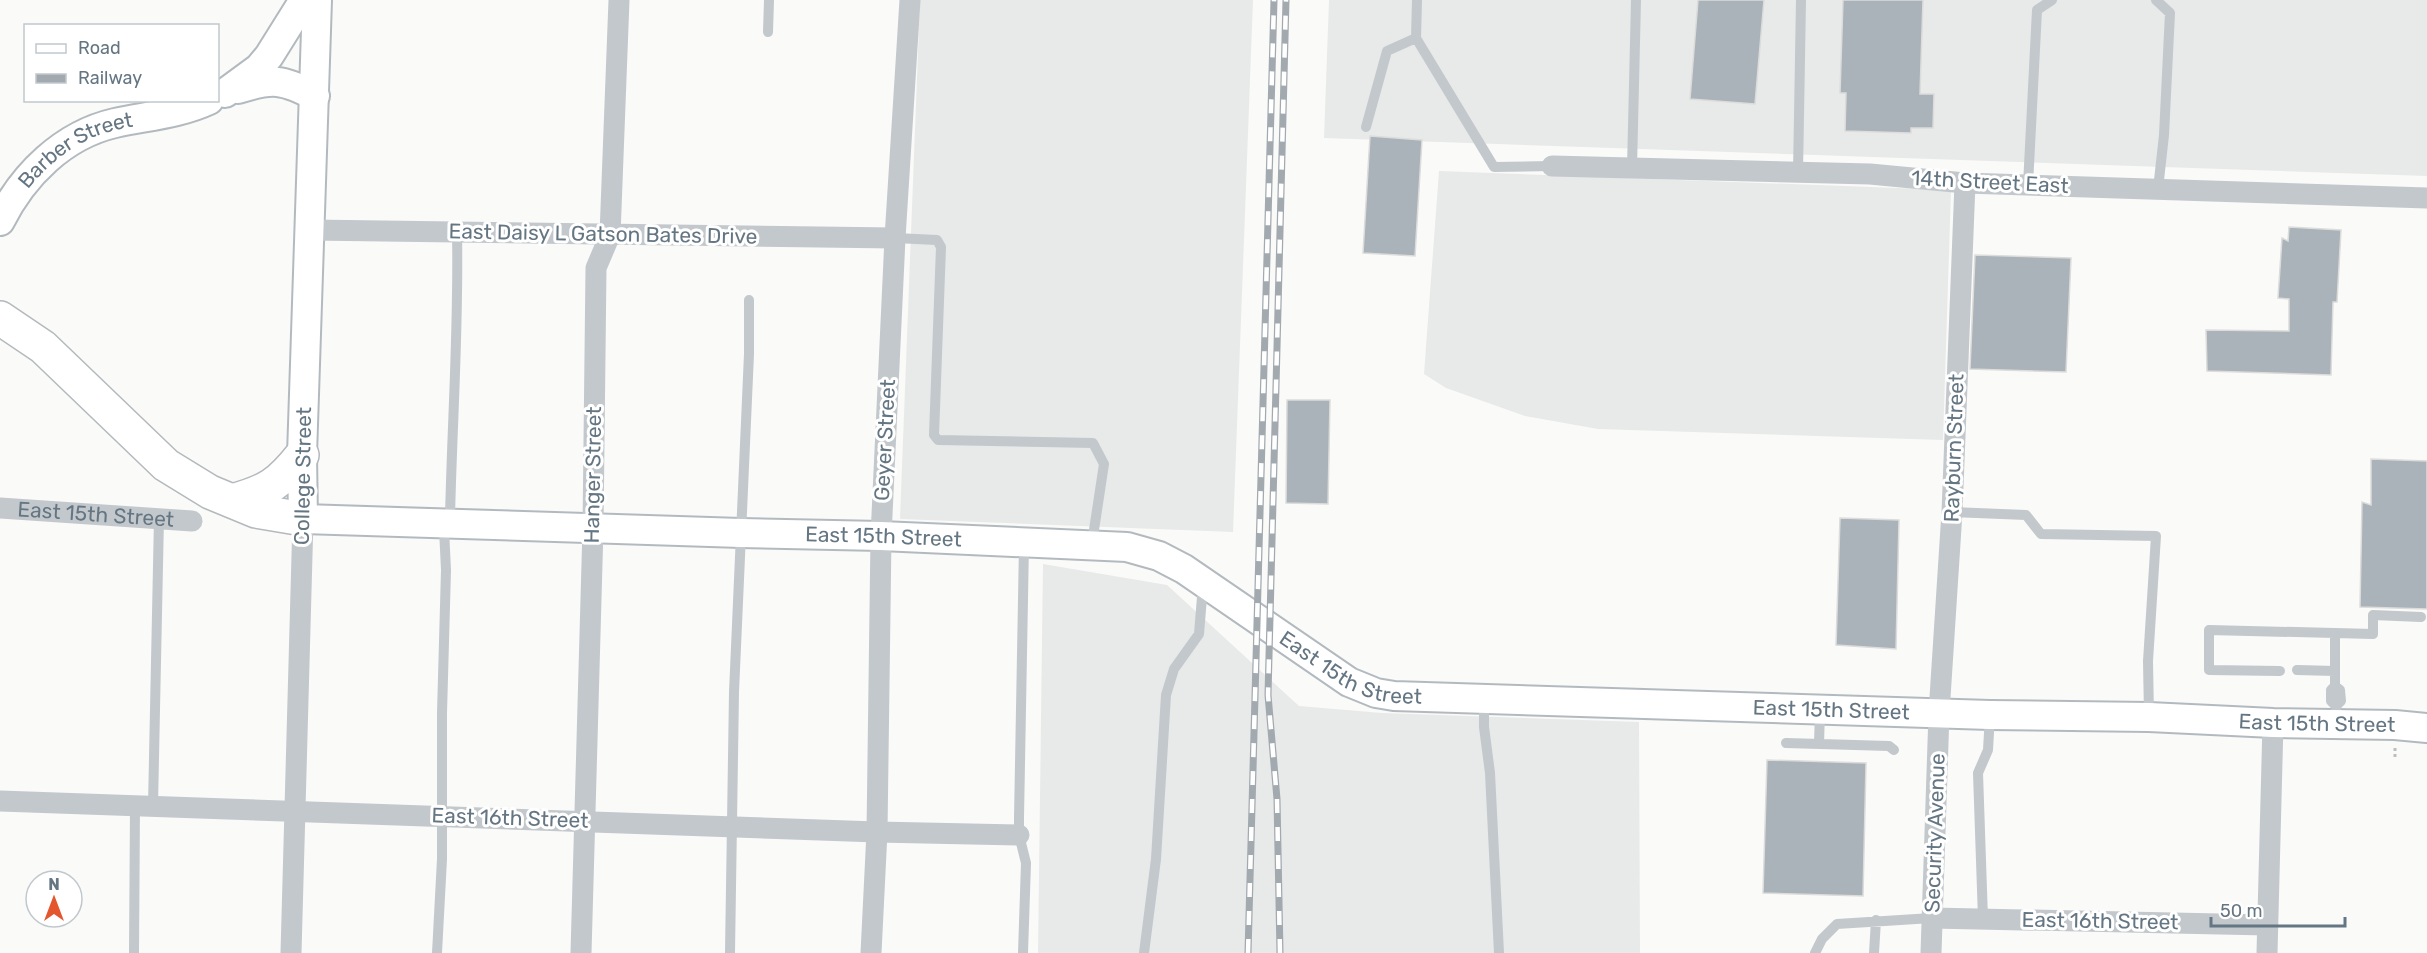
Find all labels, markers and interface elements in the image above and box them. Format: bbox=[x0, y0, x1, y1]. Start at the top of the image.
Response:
legend bbox=[24, 24, 219, 102]
text: Road bbox=[78, 37, 121, 59]
text: Railway bbox=[78, 67, 142, 89]
street label: Barber Street bbox=[12, 107, 135, 193]
street label: 14th Street East bbox=[1911, 165, 2069, 198]
street label: East Daisy L Gatson Bates Drive bbox=[448, 218, 758, 249]
street label: Rayburn Street bbox=[1938, 373, 1969, 523]
street label: Geyer Street bbox=[869, 378, 900, 502]
street label: Hanger Street bbox=[579, 406, 606, 544]
street label: College Street bbox=[289, 407, 316, 545]
street label: East 15th Street bbox=[17, 496, 175, 532]
street label: East 15th Street bbox=[805, 521, 962, 552]
street label: East 15th Street bbox=[1275, 625, 1422, 709]
street label: East 15th Street bbox=[1752, 694, 1910, 724]
street label: East 15th Street bbox=[2238, 708, 2396, 737]
street label: Security Avenue bbox=[1919, 753, 1950, 913]
street label: East 16th Street bbox=[431, 802, 589, 833]
north arrow bbox=[24, 869, 84, 929]
text: N bbox=[48, 875, 60, 894]
scale bar bbox=[2211, 890, 2344, 928]
text: 50 m bbox=[2220, 900, 2263, 922]
street label: East 16th Street bbox=[2021, 907, 2179, 934]

